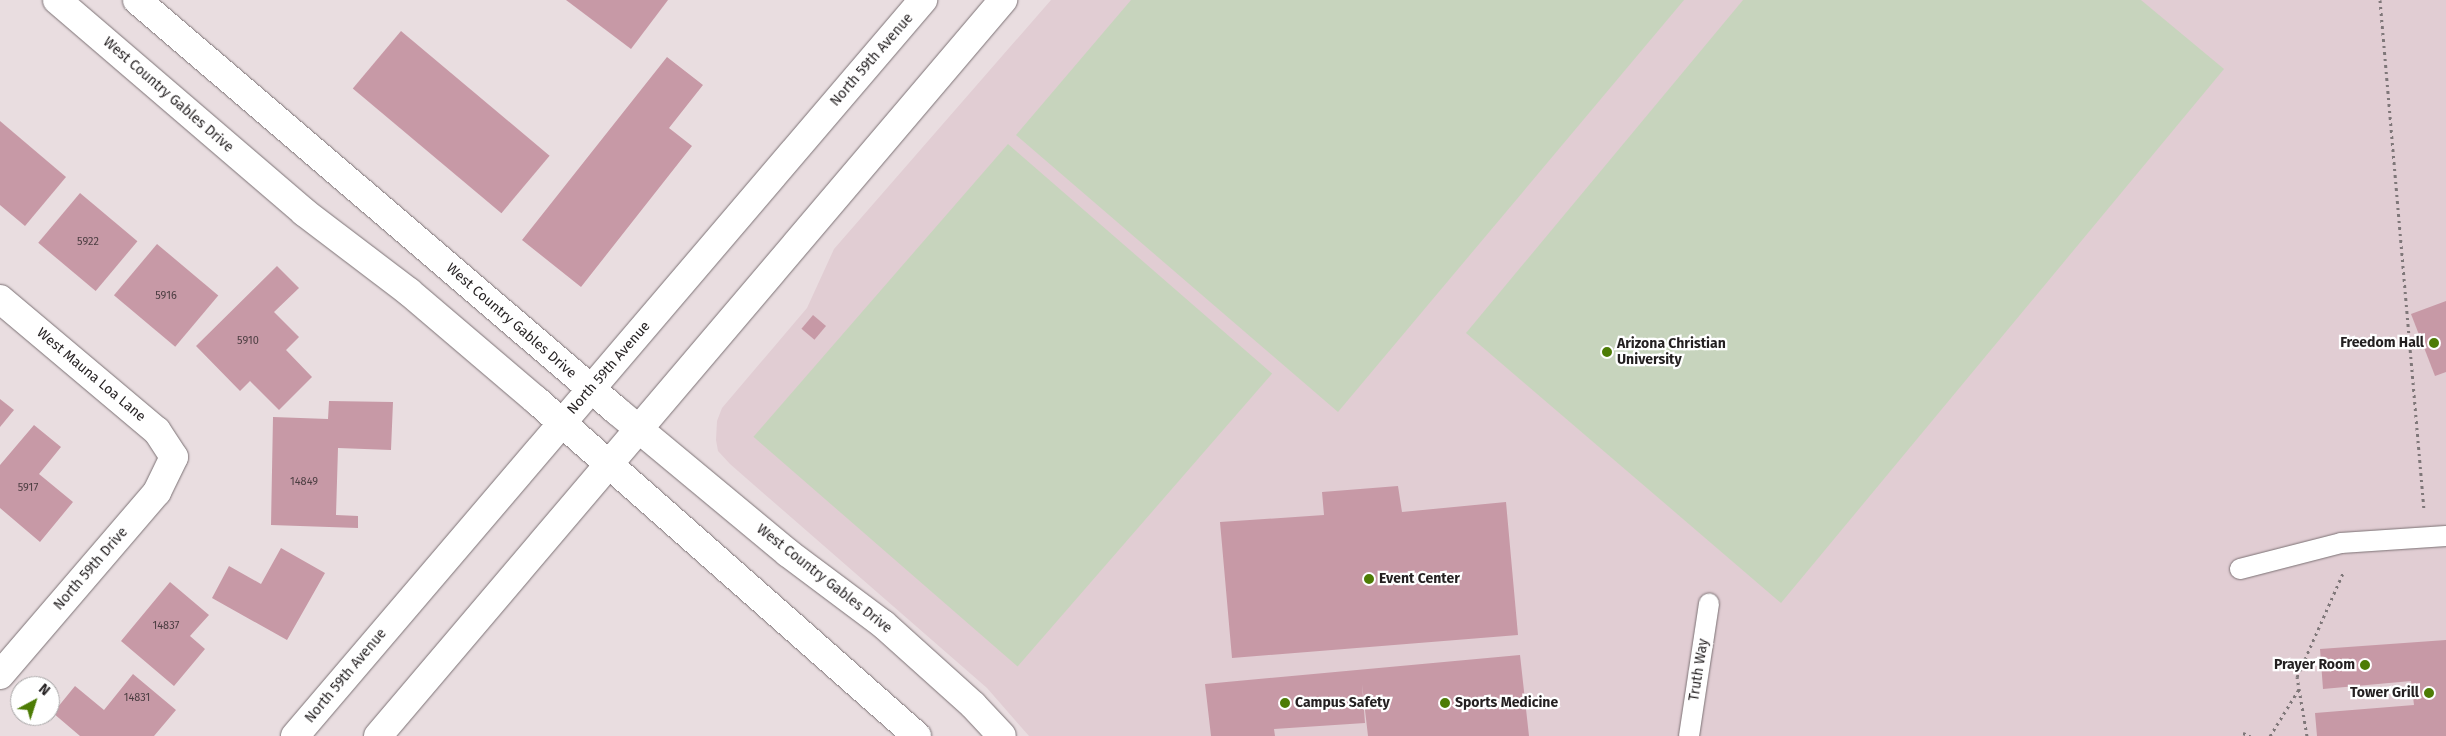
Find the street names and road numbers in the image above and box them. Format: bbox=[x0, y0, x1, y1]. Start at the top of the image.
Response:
street label: North 59th Avenue bbox=[827, 10, 917, 110]
street label: West Country Gables Drive bbox=[99, 34, 237, 156]
street label: West Country Gables Drive bbox=[442, 260, 580, 382]
street label: North 59th Avenue bbox=[564, 318, 654, 418]
street label: West Mauna Loa Lane bbox=[33, 325, 149, 425]
street label: West Country Gables Drive bbox=[753, 521, 895, 637]
street label: North 59th Drive bbox=[51, 524, 131, 614]
street label: North 59th Avenue bbox=[302, 626, 390, 726]
street label: Truth Way bbox=[1686, 638, 1712, 702]

